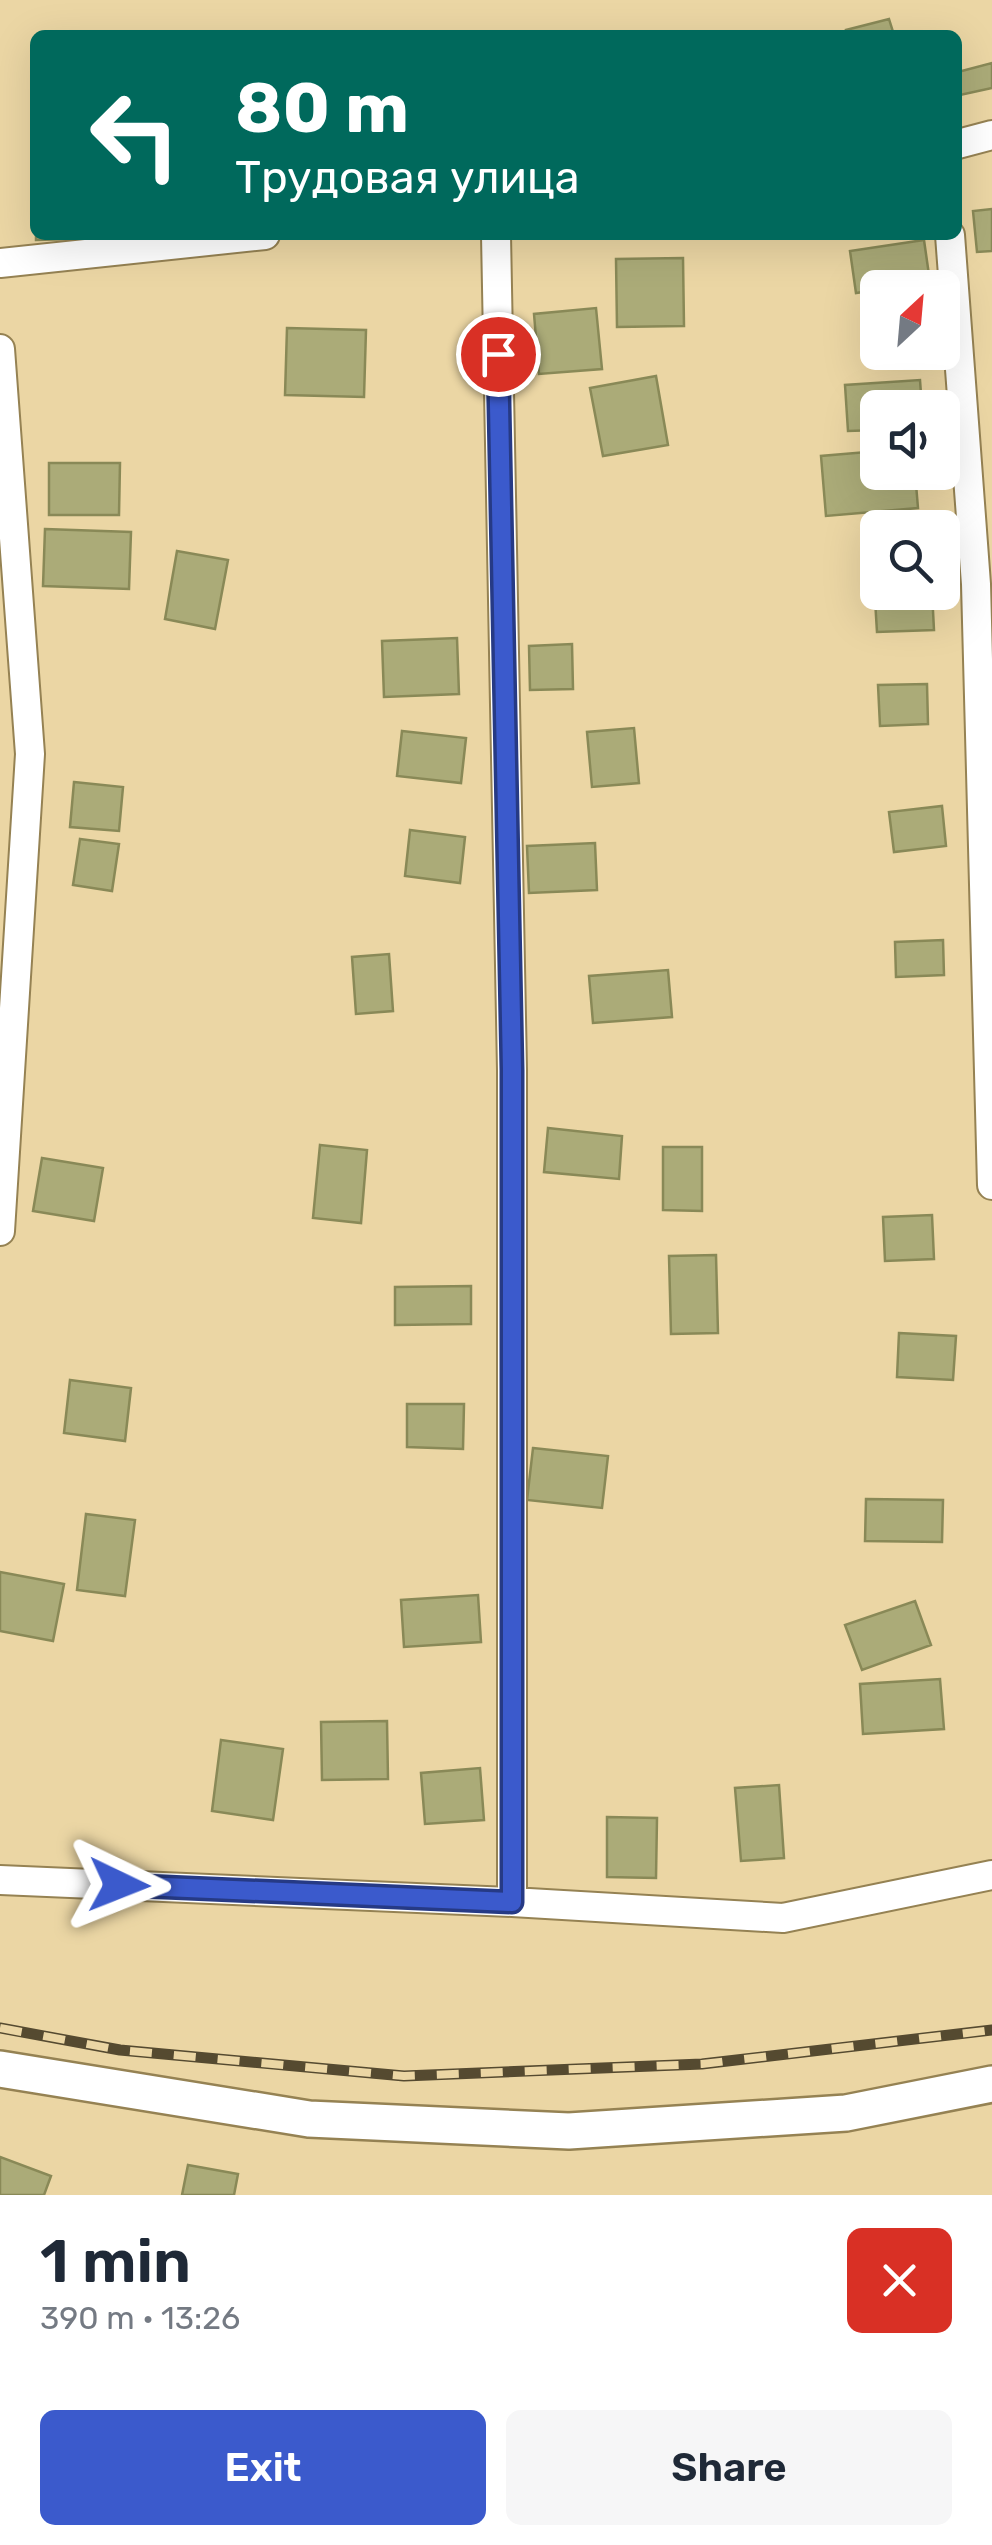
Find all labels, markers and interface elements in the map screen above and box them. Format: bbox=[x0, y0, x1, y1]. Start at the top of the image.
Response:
text: 80 m bbox=[235, 67, 409, 150]
icon: left bbox=[70, 70, 200, 200]
text: Трудовая улица bbox=[235, 151, 580, 204]
north arrow bbox=[860, 270, 960, 370]
map controls bbox=[860, 270, 960, 610]
pin bbox=[456, 312, 541, 397]
icon: arrive bbox=[471, 327, 526, 382]
button: sound bbox=[860, 390, 960, 490]
button: search bbox=[860, 510, 960, 610]
position arrow bbox=[67, 1833, 171, 1937]
text: 1 min bbox=[40, 2226, 191, 2297]
button: close bbox=[847, 2228, 952, 2333]
text: 390 m · 13:26 bbox=[40, 2299, 240, 2337]
button: Exit bbox=[40, 2410, 486, 2525]
button: Share bbox=[506, 2410, 952, 2525]

